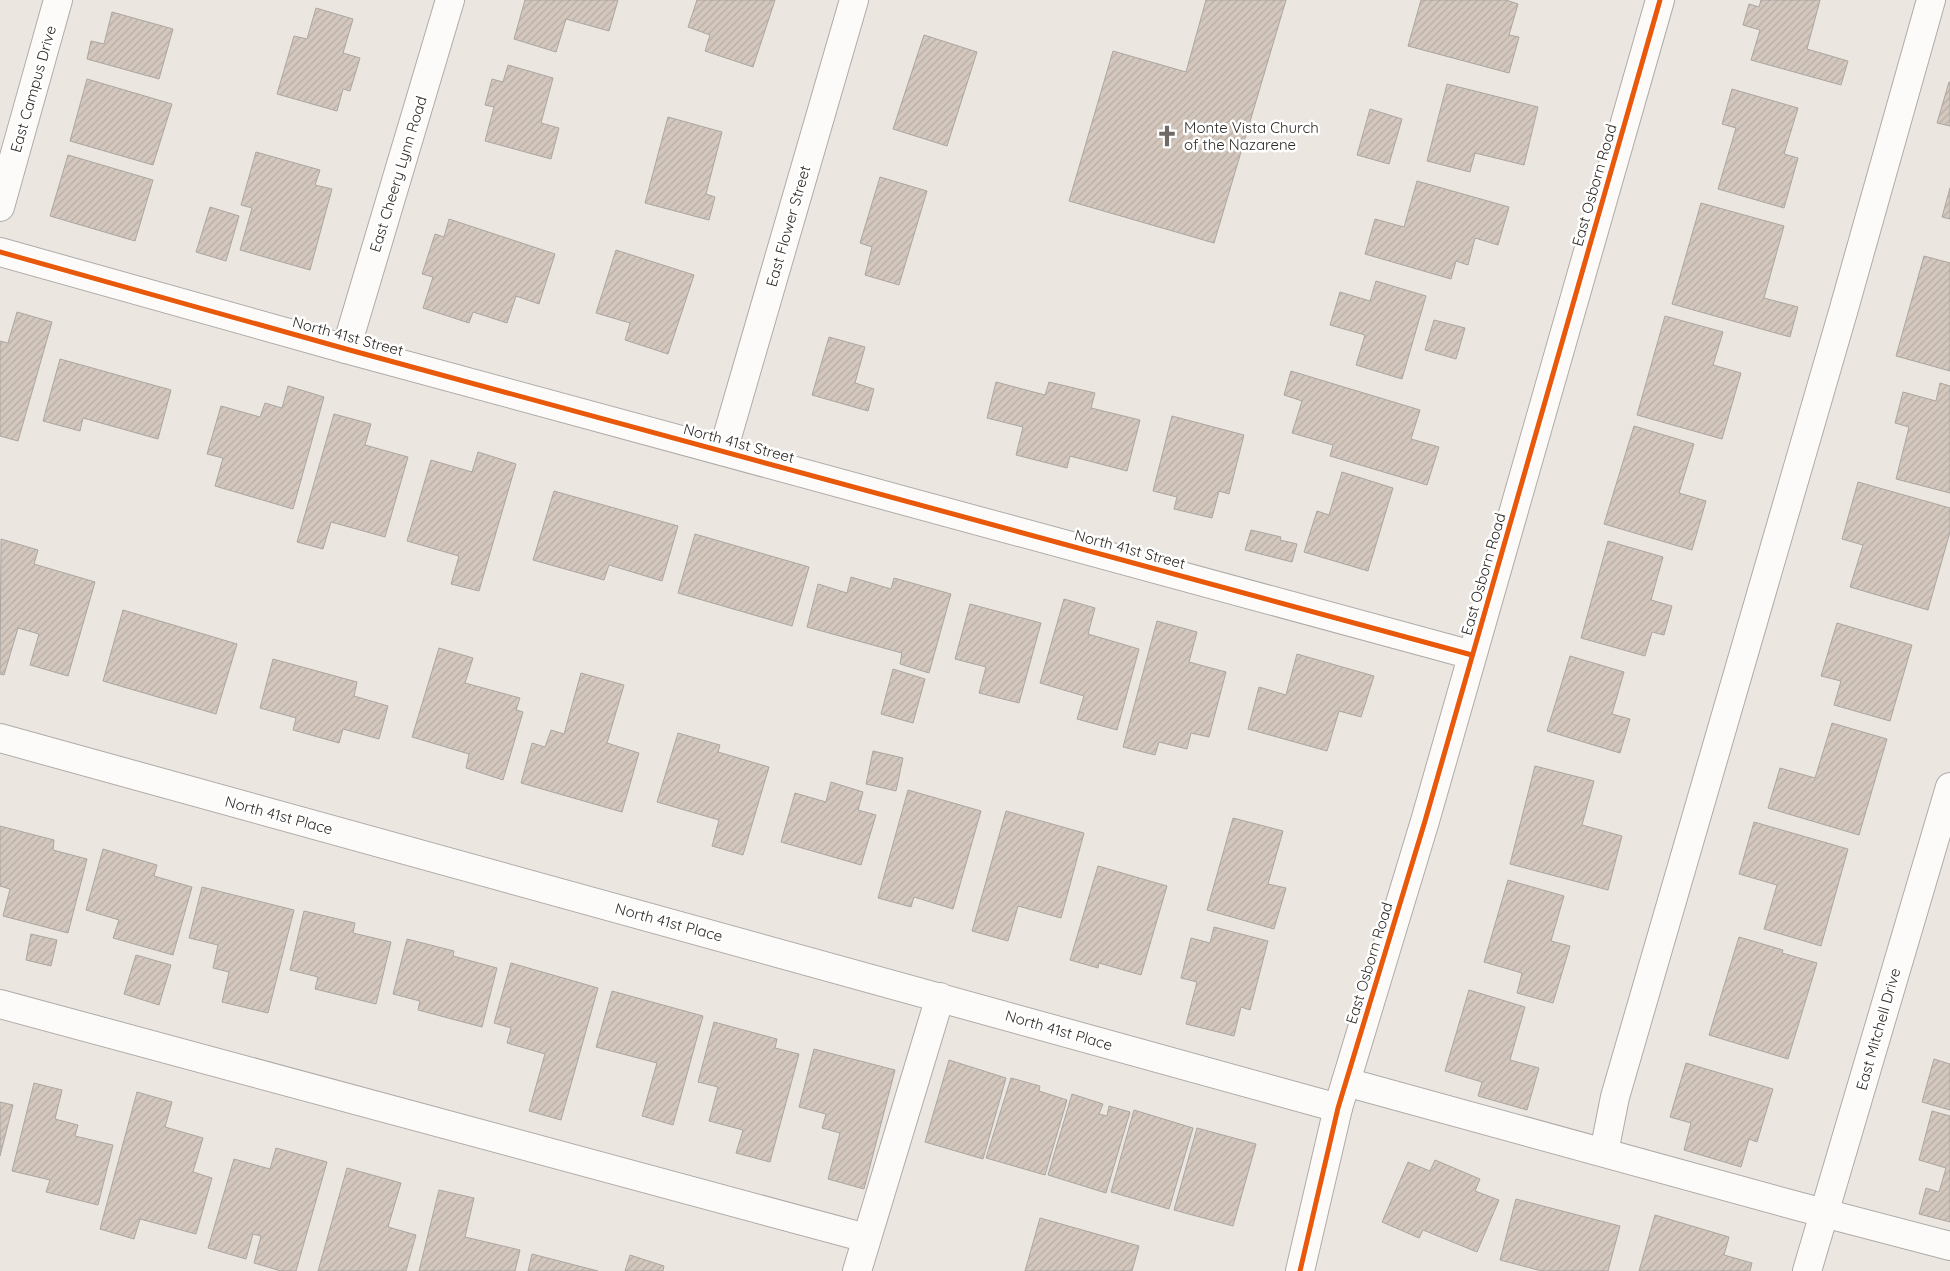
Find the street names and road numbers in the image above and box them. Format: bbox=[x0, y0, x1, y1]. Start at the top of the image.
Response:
street label: East Campus Drive bbox=[6, 23, 60, 155]
street label: East Cheery Lynn Road bbox=[365, 94, 431, 254]
street label: East Osborn Road bbox=[1567, 122, 1621, 248]
street label: East Flower Street bbox=[762, 163, 814, 289]
street label: North 41st Street bbox=[290, 312, 406, 360]
street label: North 41st Street bbox=[681, 419, 797, 467]
street label: East Osborn Road bbox=[1456, 511, 1510, 637]
street label: North 41st Street bbox=[1072, 525, 1188, 573]
street label: North 41st Place bbox=[223, 791, 335, 839]
street label: North 41st Place bbox=[613, 898, 725, 946]
street label: East Osborn Road bbox=[1341, 900, 1397, 1026]
street label: East Mitchell Drive bbox=[1851, 966, 1905, 1092]
street label: North 41st Place bbox=[1003, 1006, 1115, 1054]

